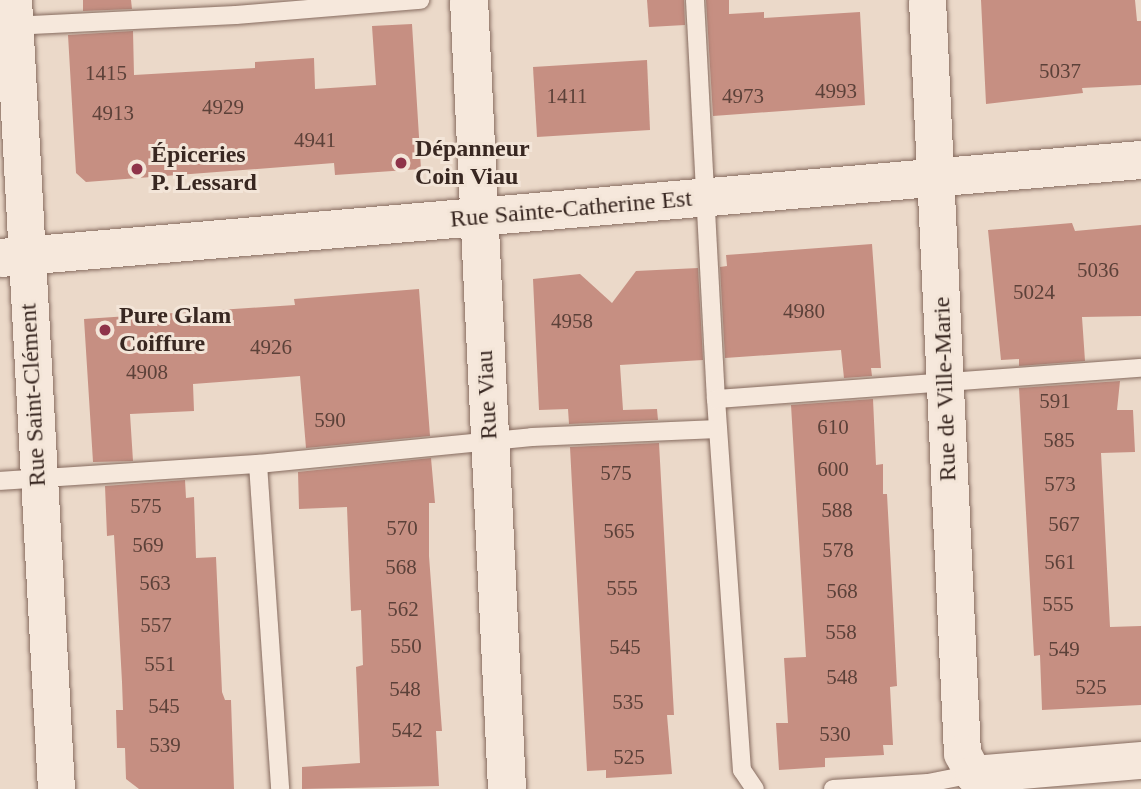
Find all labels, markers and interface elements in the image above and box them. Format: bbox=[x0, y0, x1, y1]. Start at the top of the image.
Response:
house number: 5037 bbox=[1039, 58, 1081, 84]
house number: 1415 bbox=[85, 60, 127, 86]
house number: 4993 bbox=[815, 78, 857, 104]
house number: 1411 bbox=[546, 83, 588, 109]
house number: 4973 bbox=[722, 83, 764, 109]
house number: 4929 bbox=[202, 94, 244, 120]
house number: 4913 bbox=[92, 100, 134, 126]
house number: 4941 bbox=[294, 127, 336, 153]
place label: Dépanneur Coin Viau bbox=[415, 135, 530, 191]
place label: Épiceries P. Lessard bbox=[151, 141, 257, 197]
marker: Dépanneur Coin Viau bbox=[393, 155, 409, 171]
marker: Épiceries P. Lessard bbox=[129, 161, 145, 177]
street label: Rue Sainte-Catherine Est bbox=[449, 184, 693, 234]
house number: 5036 bbox=[1077, 257, 1119, 283]
house number: 5024 bbox=[1013, 279, 1055, 305]
street label: Rue de Ville-Marie bbox=[927, 296, 963, 482]
house number: 4980 bbox=[783, 298, 825, 324]
place label: Pure Glam Coiffure bbox=[119, 302, 231, 358]
street label: Rue Saint-Clément bbox=[14, 303, 52, 487]
house number: 4958 bbox=[551, 308, 593, 334]
marker: Pure Glam Coiffure bbox=[97, 322, 113, 338]
house number: 4926 bbox=[250, 334, 292, 360]
street label: Rue Viau bbox=[470, 349, 504, 441]
house number: 4908 bbox=[126, 359, 168, 385]
house number: 591 bbox=[1039, 388, 1071, 414]
house number: 590 bbox=[314, 407, 346, 433]
house number: 610 bbox=[817, 414, 849, 440]
house number: 585 bbox=[1043, 427, 1075, 453]
house number: 600 bbox=[817, 456, 849, 482]
house number: 575 bbox=[600, 460, 632, 486]
house number: 573 bbox=[1044, 471, 1076, 497]
house number: 575 bbox=[130, 493, 162, 519]
house number: 588 bbox=[821, 497, 853, 523]
house number: 567 bbox=[1048, 511, 1080, 537]
house number: 570 bbox=[386, 515, 418, 541]
house number: 565 bbox=[603, 518, 635, 544]
house number: 569 bbox=[132, 532, 164, 558]
house number: 578 bbox=[822, 537, 854, 563]
house number: 561 bbox=[1044, 549, 1076, 575]
house number: 568 bbox=[385, 554, 417, 580]
house number: 563 bbox=[139, 570, 171, 596]
house number: 555 bbox=[606, 575, 638, 601]
house number: 568 bbox=[826, 578, 858, 604]
house number: 555 bbox=[1042, 591, 1074, 617]
house number: 562 bbox=[387, 596, 419, 622]
house number: 557 bbox=[140, 612, 172, 638]
house number: 558 bbox=[825, 619, 857, 645]
house number: 550 bbox=[390, 633, 422, 659]
house number: 545 bbox=[609, 634, 641, 660]
house number: 549 bbox=[1048, 636, 1080, 662]
house number: 551 bbox=[144, 651, 176, 677]
house number: 548 bbox=[826, 664, 858, 690]
house number: 525 bbox=[1075, 674, 1107, 700]
house number: 548 bbox=[389, 676, 421, 702]
house number: 535 bbox=[612, 689, 644, 715]
house number: 545 bbox=[148, 693, 180, 719]
house number: 542 bbox=[391, 717, 423, 743]
house number: 530 bbox=[819, 721, 851, 747]
house number: 539 bbox=[149, 732, 181, 758]
house number: 525 bbox=[613, 744, 645, 770]

